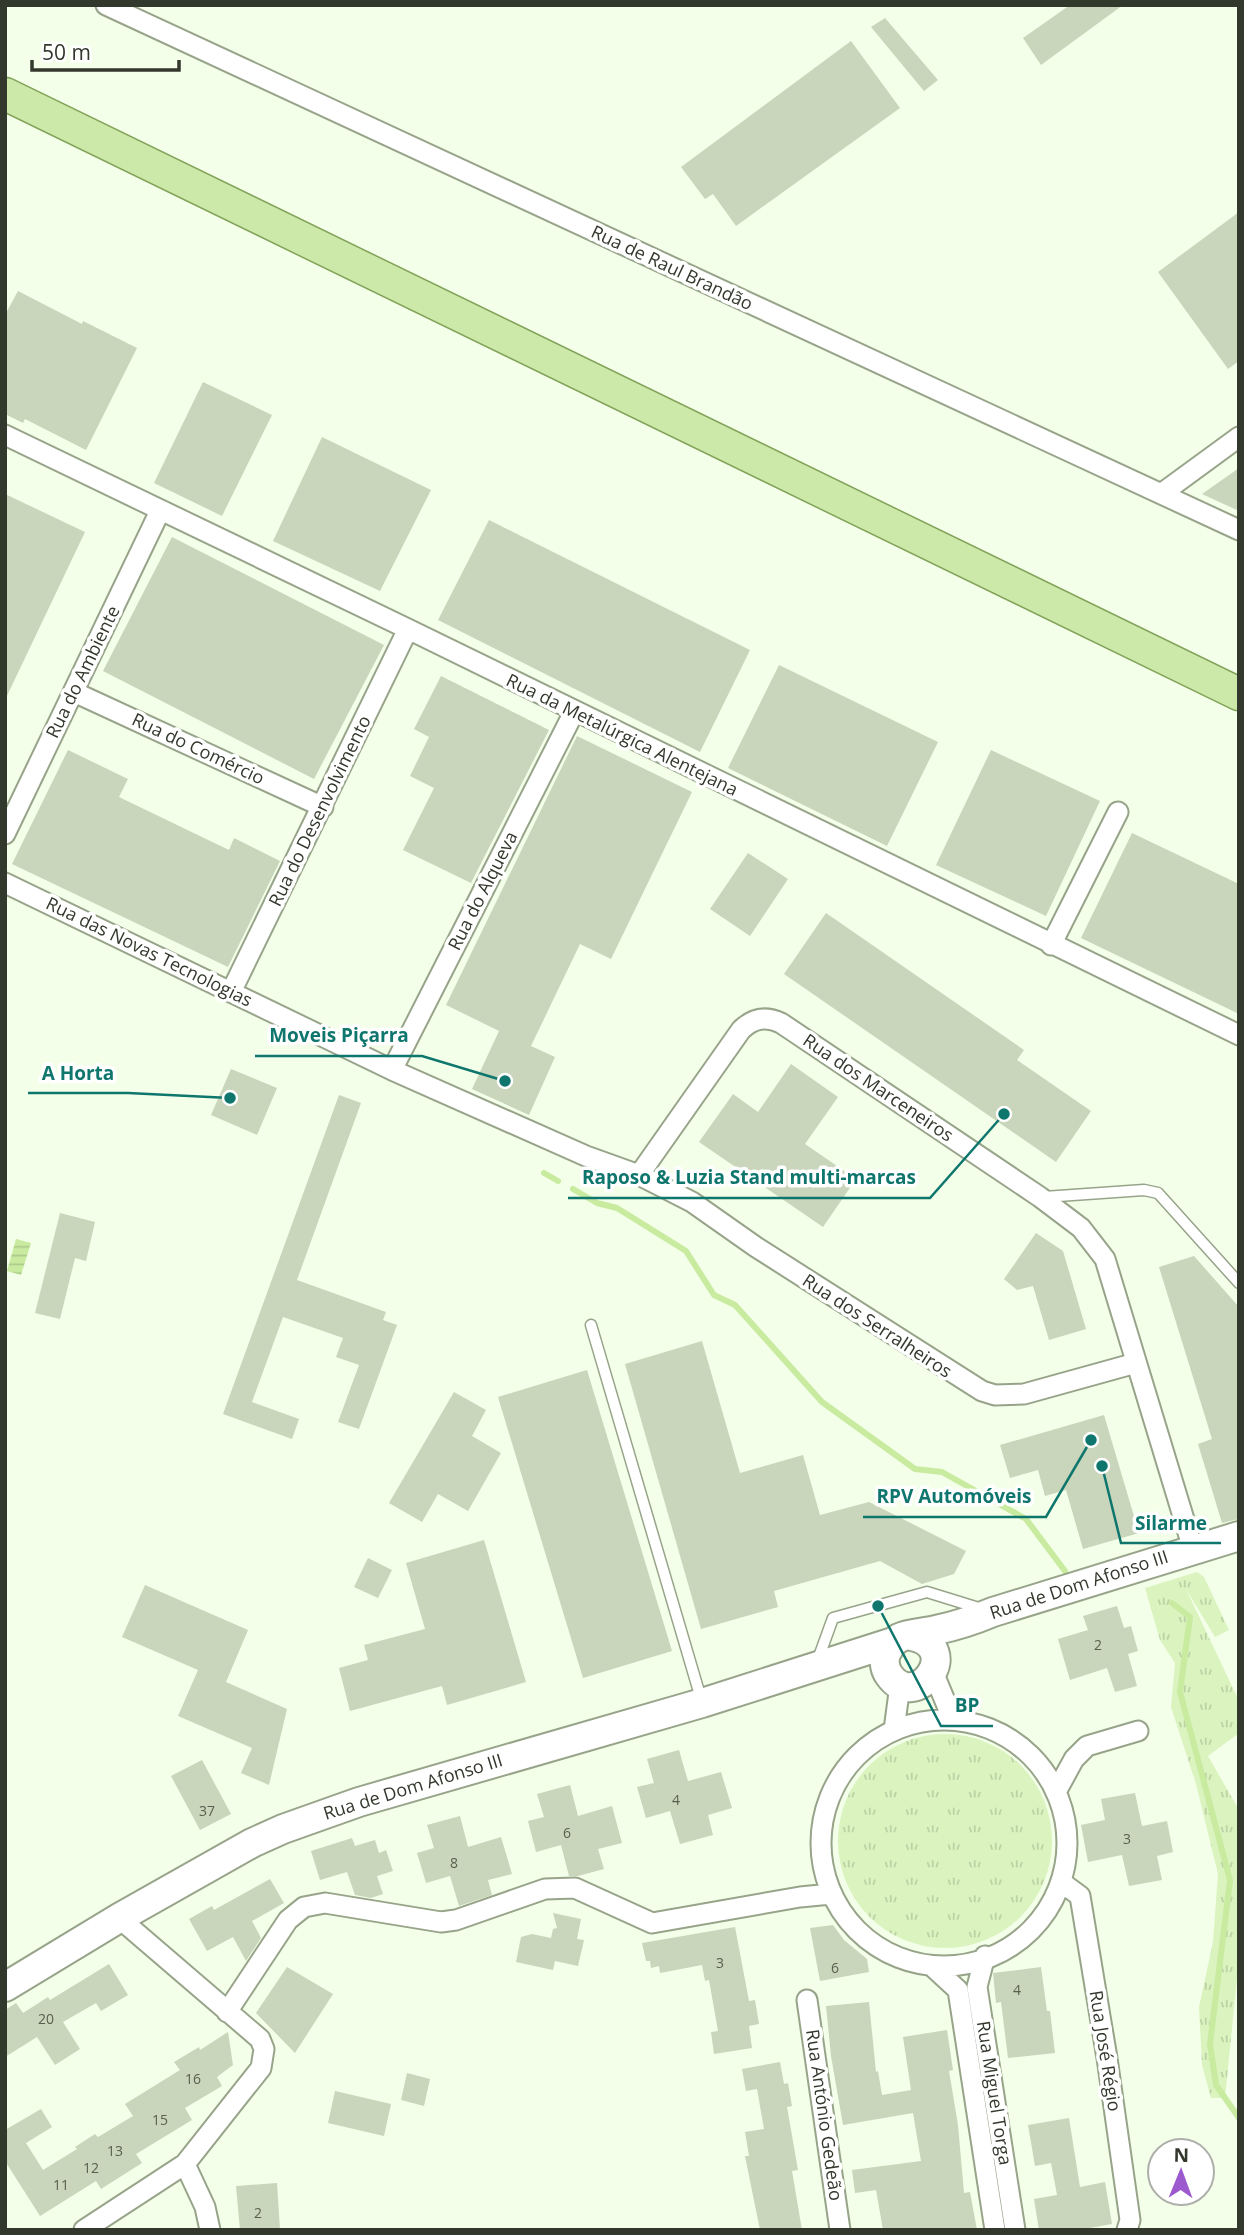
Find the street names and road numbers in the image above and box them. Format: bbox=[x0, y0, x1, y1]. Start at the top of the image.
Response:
street label: Rua de Raul Brandão bbox=[588, 219, 757, 315]
street label: Rua do Ambiente bbox=[40, 601, 125, 742]
street label: Rua da Metalúrgica Alentejana bbox=[503, 667, 742, 801]
street label: Rua do Comércio bbox=[128, 707, 269, 789]
street label: Rua do Desenvolvimento bbox=[262, 711, 376, 910]
street label: Rua do Alqueva bbox=[442, 827, 522, 954]
street label: Rua das Novas Tecnologias bbox=[42, 891, 256, 1012]
street label: Rua dos Marceneiros bbox=[799, 1028, 958, 1147]
street label: Rua dos Serralheiros bbox=[798, 1268, 957, 1383]
street label: Rua de Dom Afonso III bbox=[986, 1544, 1171, 1624]
street label: Rua de Dom Afonso III bbox=[320, 1747, 505, 1825]
street label: Rua José Régio bbox=[1085, 1989, 1127, 2113]
street label: Rua Miguel Torga bbox=[972, 2019, 1018, 2167]
street label: Rua António Gedeão bbox=[801, 2028, 849, 2202]

